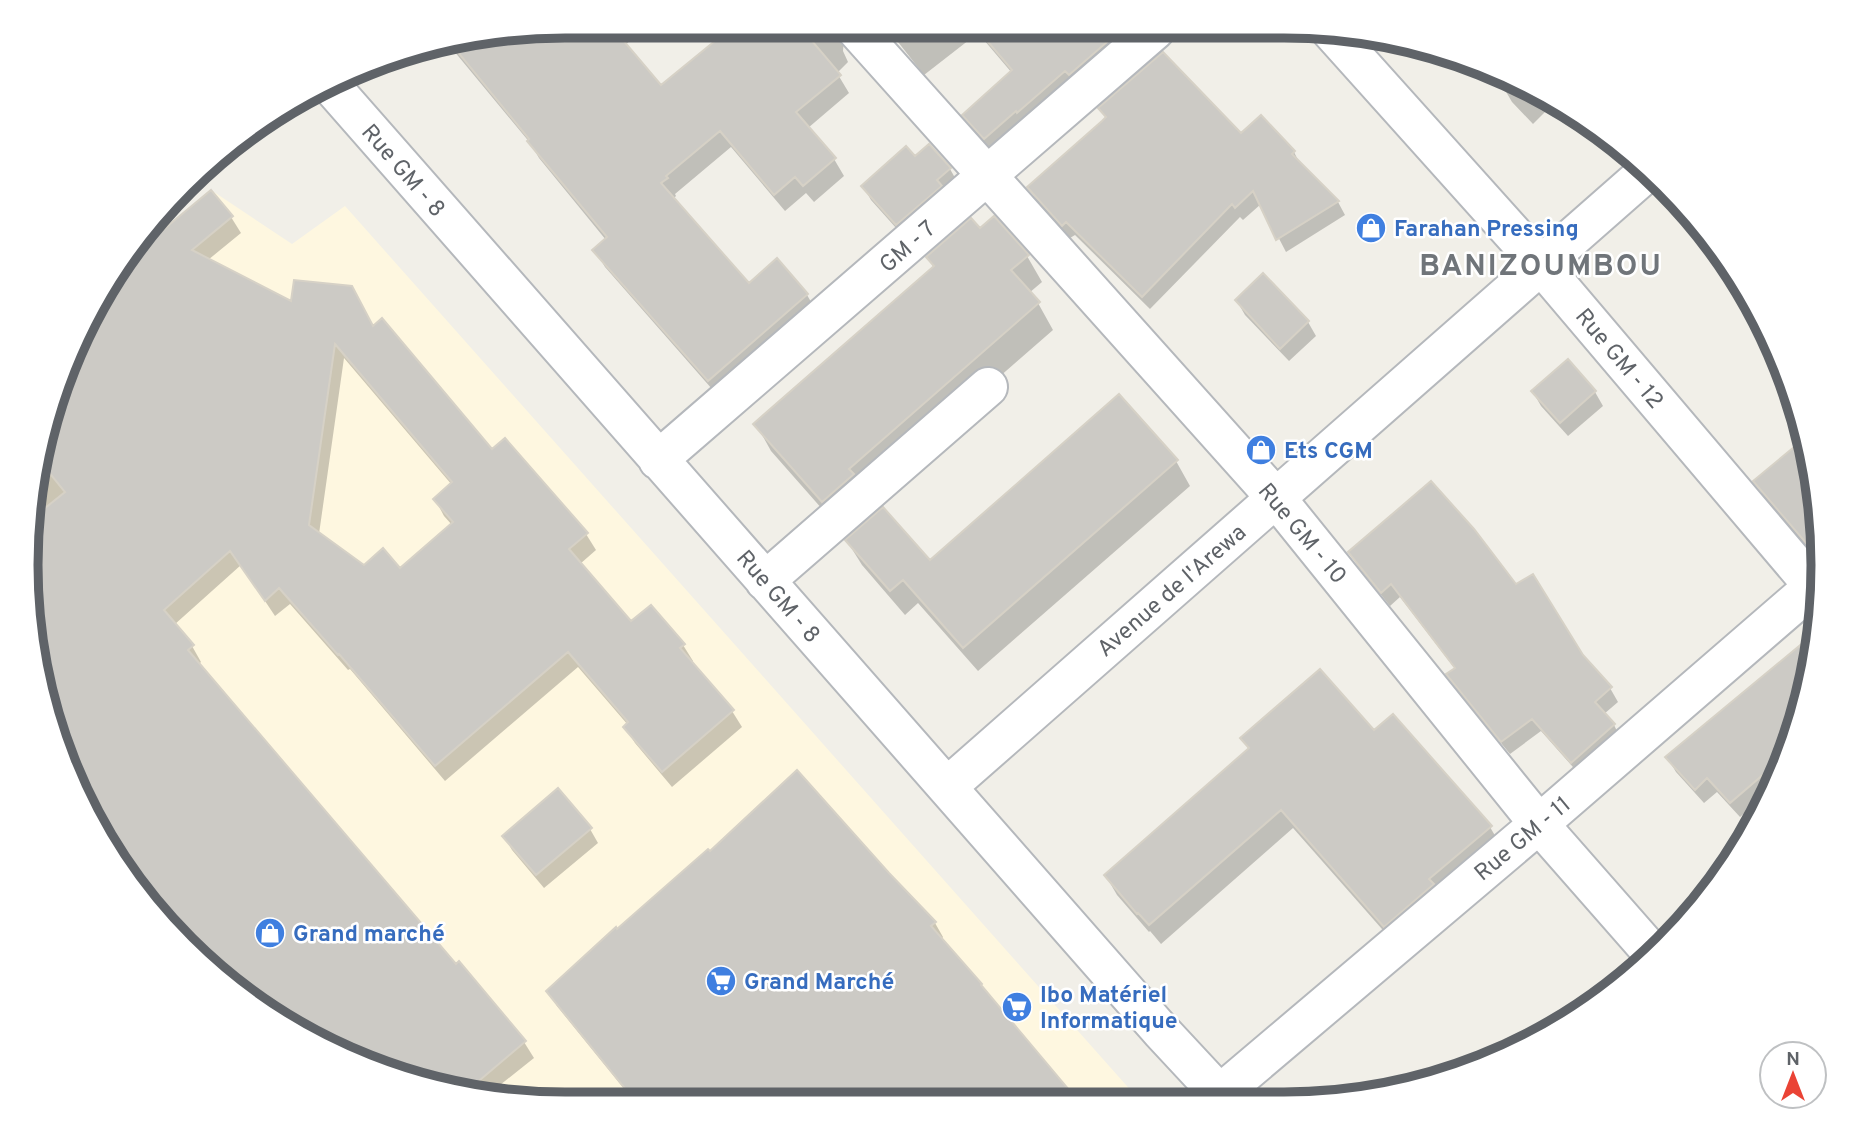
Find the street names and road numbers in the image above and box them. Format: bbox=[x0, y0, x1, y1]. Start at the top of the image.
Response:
street label: Rue GM - 8 bbox=[354, 119, 450, 224]
street label: GM - 7 bbox=[874, 215, 943, 280]
street label: Rue GM - 12 bbox=[1568, 303, 1669, 416]
street label: Rue GM - 10 bbox=[1250, 478, 1352, 591]
street label: Avenue de l'Arewa bbox=[1092, 519, 1253, 665]
street label: Rue GM - 8 bbox=[729, 545, 825, 650]
street label: Rue GM - 11 bbox=[1469, 791, 1578, 889]

